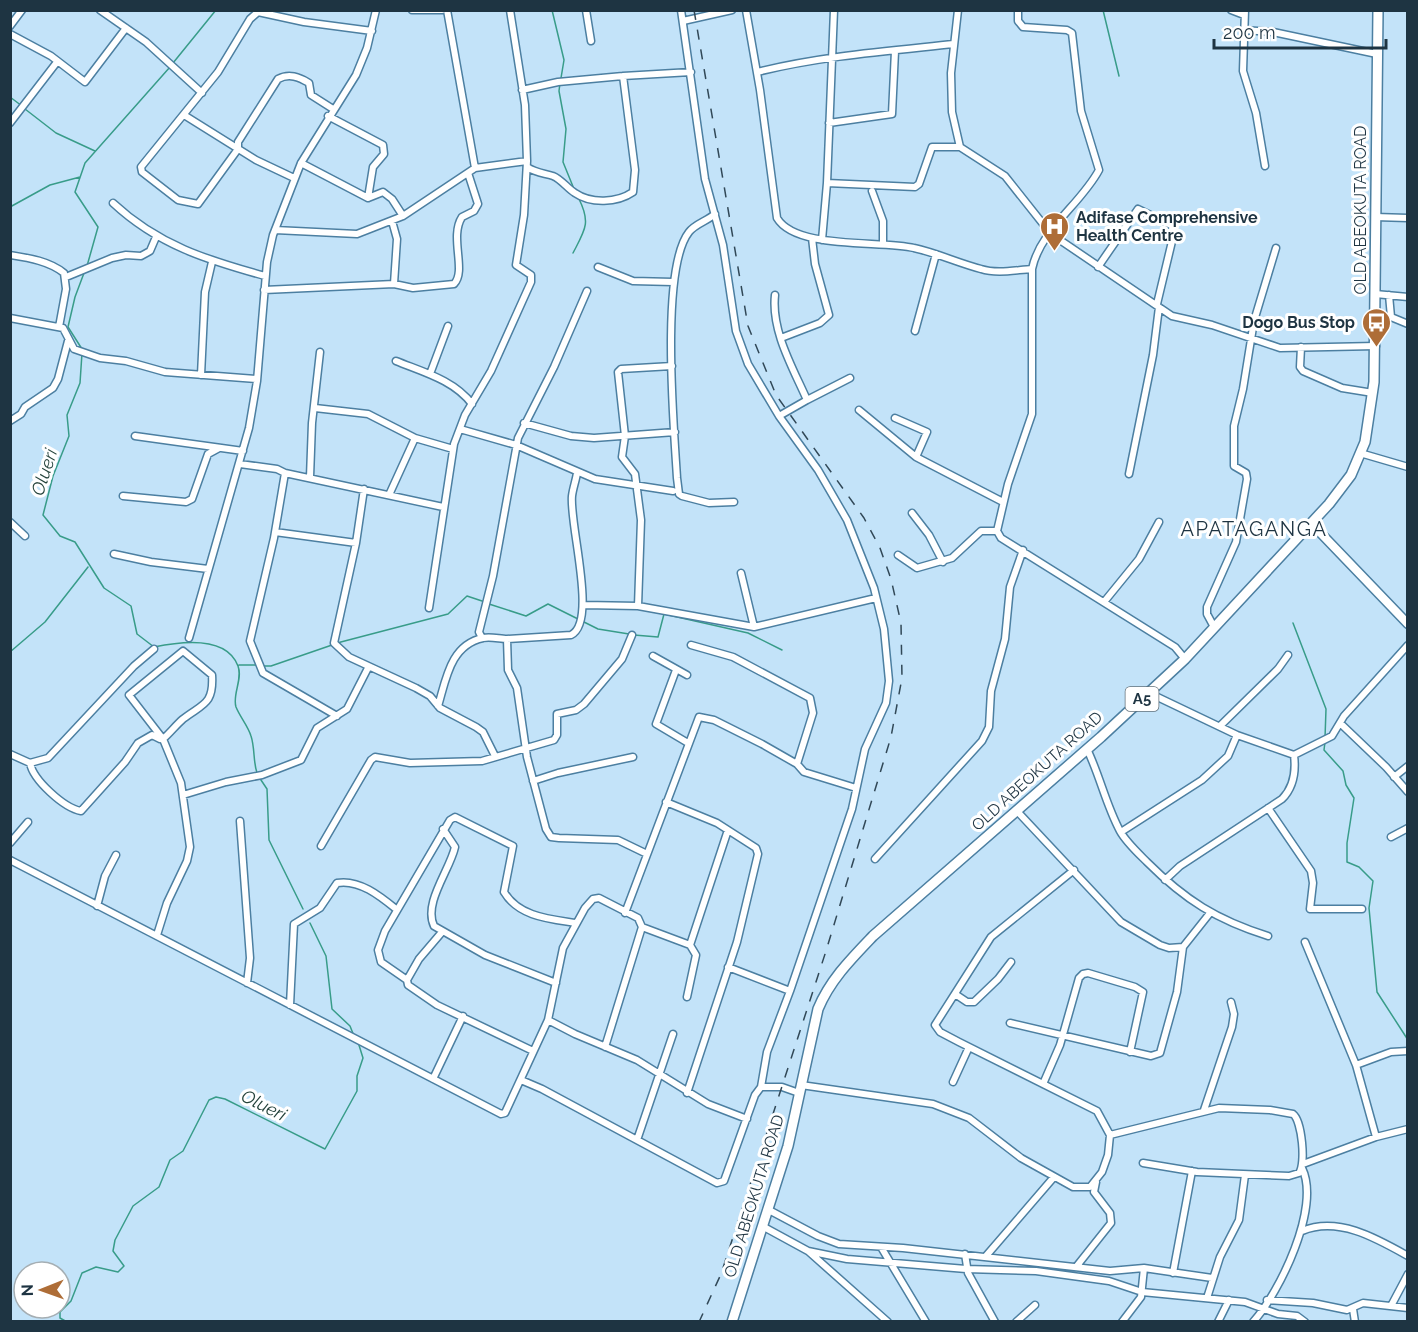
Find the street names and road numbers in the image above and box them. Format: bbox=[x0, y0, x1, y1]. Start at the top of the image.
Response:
street label: OLD ABEOKUTA ROAD bbox=[1351, 125, 1370, 295]
road number: A5 bbox=[1126, 687, 1158, 711]
street label: OLD ABEOKUTA ROAD bbox=[968, 707, 1106, 835]
street label: OLD ABEOKUTA ROAD bbox=[720, 1112, 788, 1280]

